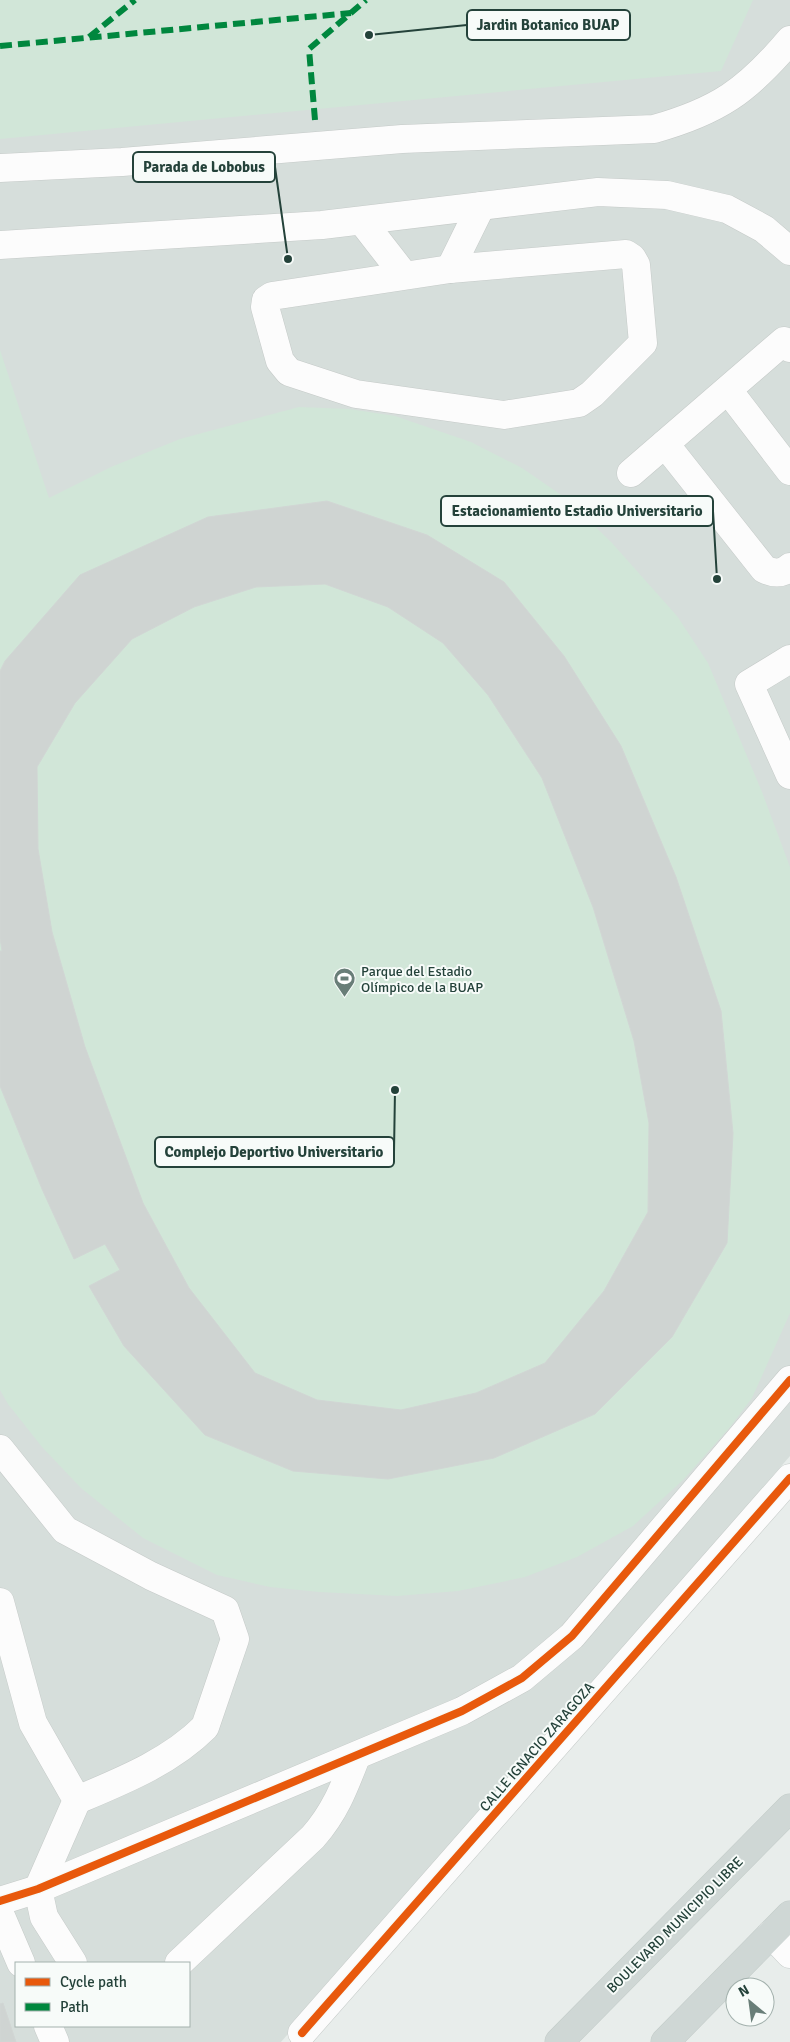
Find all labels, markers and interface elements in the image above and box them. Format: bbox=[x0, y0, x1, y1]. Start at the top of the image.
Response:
callout: Jardin Botanico BUAP bbox=[467, 10, 630, 40]
text: Jardin Botanico BUAP bbox=[477, 16, 620, 34]
callout: Parada de Lobobus bbox=[133, 152, 275, 182]
text: Parada de Lobobus bbox=[143, 158, 265, 176]
callout: Estacionamiento Estadio Universitario bbox=[441, 496, 713, 526]
text: Estacionamiento Estadio Universitario bbox=[451, 502, 703, 520]
place label: Parque del Estadio Olímpico de la BUAP bbox=[361, 963, 483, 996]
sports icon: Parque del Estadio Olímpico de la BUAP bbox=[333, 967, 357, 998]
callout: Complejo Deportivo Universitario bbox=[155, 1137, 394, 1167]
text: Complejo Deportivo Universitario bbox=[165, 1143, 384, 1161]
street label: CALLE IGNACIO ZARAGOZA bbox=[476, 1679, 598, 1815]
street label: BOULEVARD MUNICIPIO LIBRE bbox=[603, 1853, 747, 1997]
legend bbox=[15, 1962, 190, 2027]
text: Cycle path bbox=[60, 1973, 127, 1991]
north arrow bbox=[725, 1977, 775, 2027]
text: Path bbox=[60, 1998, 89, 2016]

